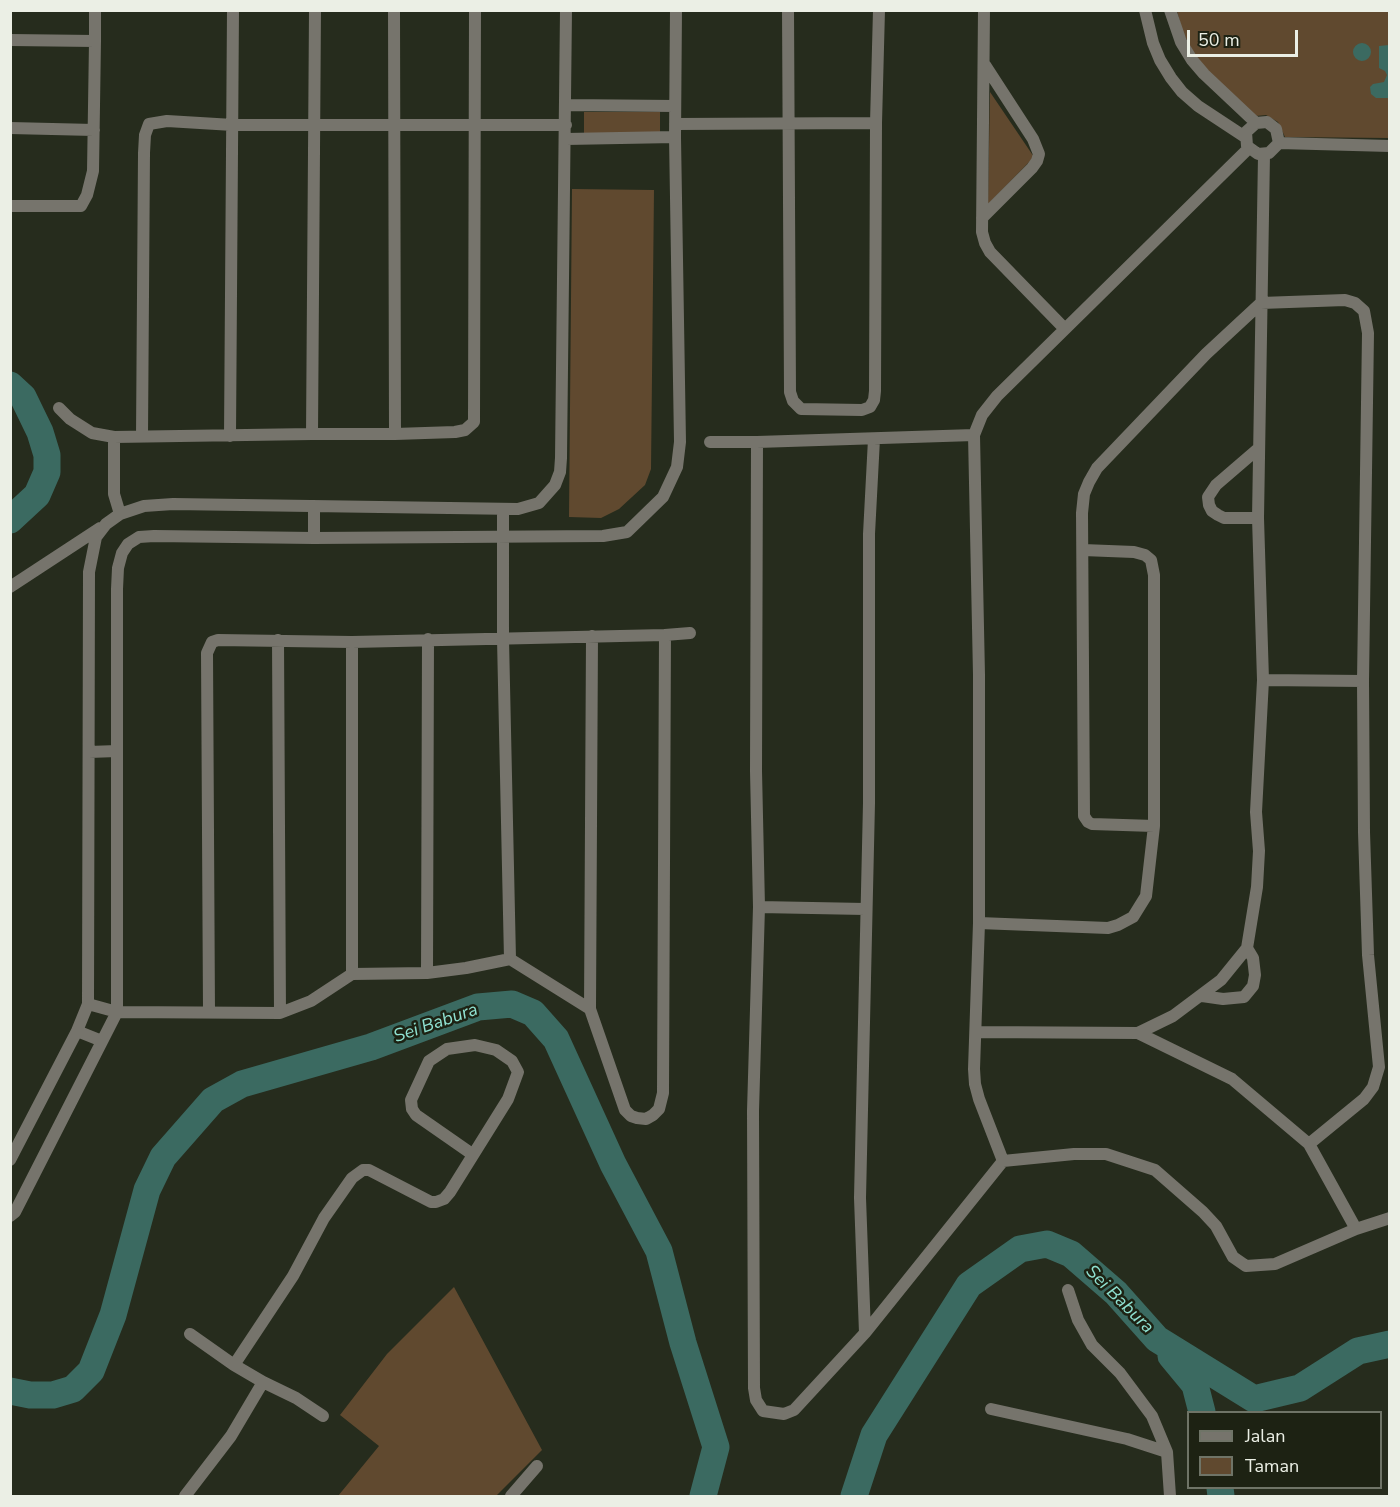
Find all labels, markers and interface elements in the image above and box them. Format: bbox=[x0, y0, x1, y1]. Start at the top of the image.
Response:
scale bar bbox=[1190, 18, 1301, 56]
text: 50 m bbox=[1198, 28, 1240, 52]
water label: Sei Babura bbox=[391, 1000, 481, 1048]
water label: Sei Babura bbox=[1080, 1261, 1158, 1339]
legend bbox=[1187, 1411, 1382, 1489]
text: Jalan bbox=[1245, 1424, 1285, 1448]
text: Taman bbox=[1245, 1454, 1299, 1478]

